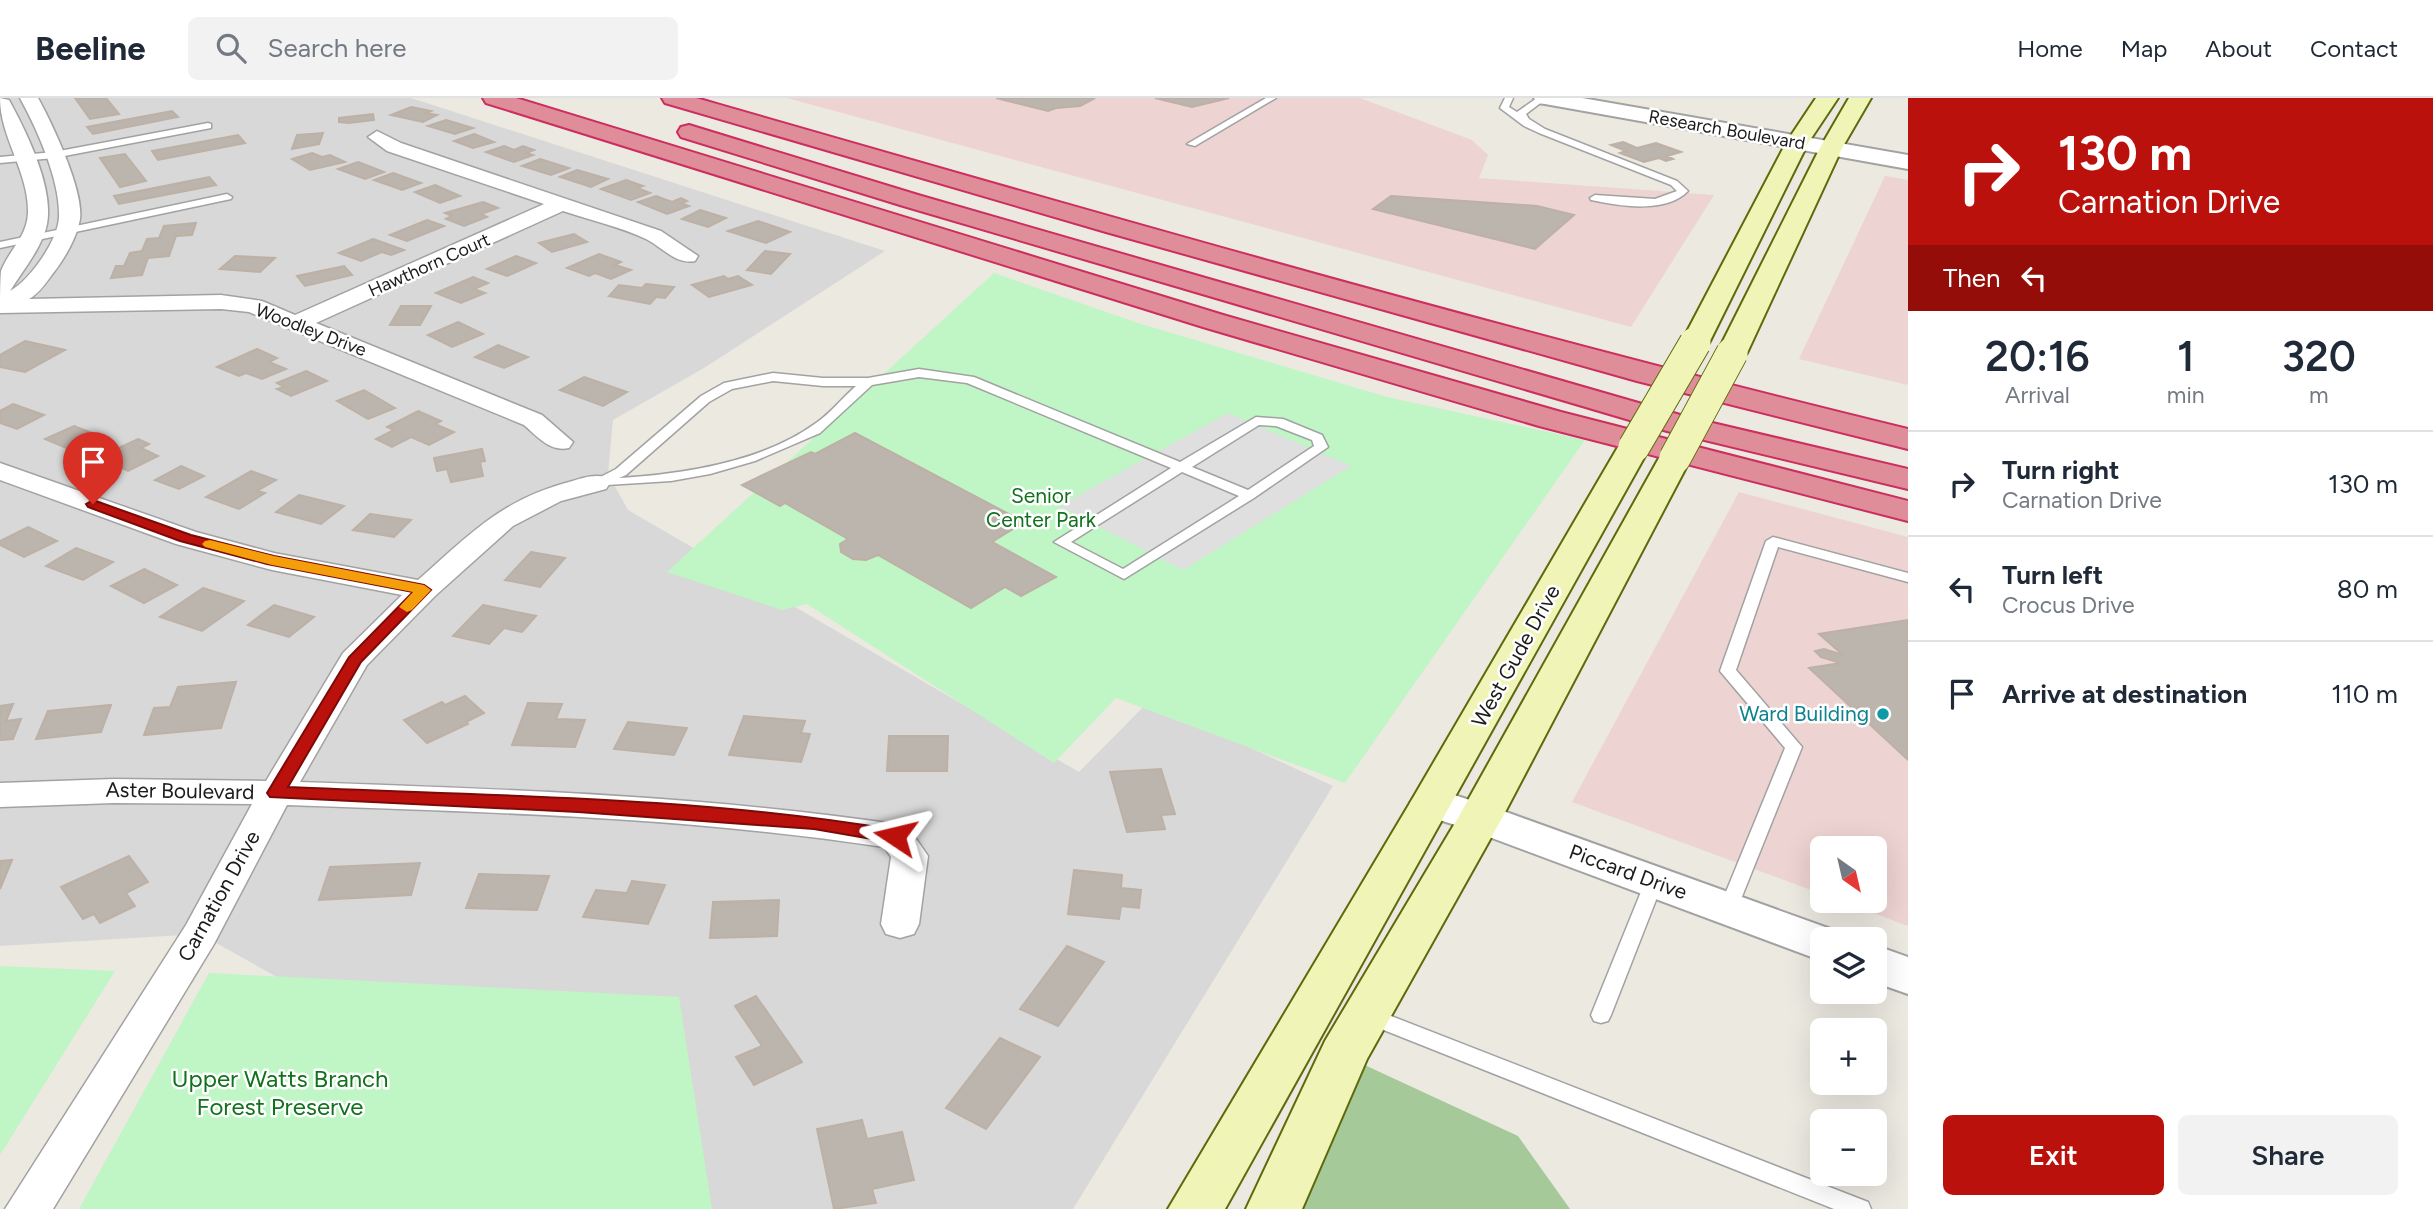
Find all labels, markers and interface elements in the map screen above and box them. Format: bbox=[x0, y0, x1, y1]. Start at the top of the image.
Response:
search box bbox=[188, 17, 678, 80]
text: Beeline bbox=[35, 29, 146, 68]
icon: search bbox=[212, 29, 250, 67]
text: Search here bbox=[268, 32, 406, 64]
text: Home bbox=[2017, 34, 2083, 63]
text: Map bbox=[2121, 34, 2167, 63]
text: About bbox=[2205, 34, 2272, 63]
text: Contact bbox=[2310, 34, 2398, 63]
street label: Research Boulevard bbox=[1647, 105, 1807, 155]
text: 130 m bbox=[2058, 123, 2192, 182]
icon: right bbox=[1943, 126, 2034, 217]
text: Carnation Drive bbox=[2058, 183, 2280, 221]
street label: Hawthorn Court bbox=[365, 228, 493, 302]
icon: left bbox=[2015, 259, 2053, 297]
text: Then bbox=[1943, 262, 2001, 294]
street label: Woodley Drive bbox=[252, 299, 370, 361]
text: 20:16 bbox=[1985, 331, 2090, 382]
text: 1 bbox=[2177, 331, 2194, 382]
text: 320 bbox=[2282, 331, 2356, 382]
text: Arrival bbox=[2005, 381, 2070, 409]
text: min bbox=[2167, 381, 2205, 409]
text: m bbox=[2309, 381, 2329, 409]
pin bbox=[63, 432, 123, 504]
icon: arrive bbox=[74, 443, 112, 481]
text: Turn right bbox=[2002, 454, 2119, 486]
icon: right bbox=[1943, 465, 1981, 503]
text: 130 m bbox=[2328, 468, 2398, 500]
park label: Senior Center Park bbox=[986, 483, 1097, 532]
text: Carnation Drive bbox=[2002, 486, 2162, 514]
text: Turn left bbox=[2002, 559, 2103, 591]
icon: left bbox=[1943, 570, 1981, 608]
text: 80 m bbox=[2337, 573, 2398, 605]
street label: West Gude Drive bbox=[1466, 580, 1565, 731]
text: Crocus Drive bbox=[2002, 591, 2135, 619]
icon: arrive bbox=[1943, 675, 1981, 713]
text: Arrive at destination bbox=[2002, 678, 2247, 710]
text: 110 m bbox=[2331, 678, 2398, 710]
place label: Ward Building bbox=[1739, 701, 1869, 726]
marker: Ward Building bbox=[1875, 706, 1891, 722]
street label: Aster Boulevard bbox=[105, 777, 255, 804]
position arrow bbox=[858, 799, 932, 873]
street label: Carnation Drive bbox=[172, 826, 265, 966]
north arrow bbox=[1810, 836, 1886, 914]
map controls bbox=[1810, 836, 1887, 1186]
street label: Piccard Drive bbox=[1566, 839, 1691, 904]
button: layers bbox=[1810, 927, 1887, 1004]
button: + bbox=[1810, 1018, 1887, 1095]
park label: Upper Watts Branch Forest Preserve bbox=[172, 1064, 388, 1121]
button: − bbox=[1810, 1109, 1887, 1186]
button: Exit bbox=[1943, 1115, 2164, 1195]
button: Share bbox=[2178, 1115, 2398, 1195]

